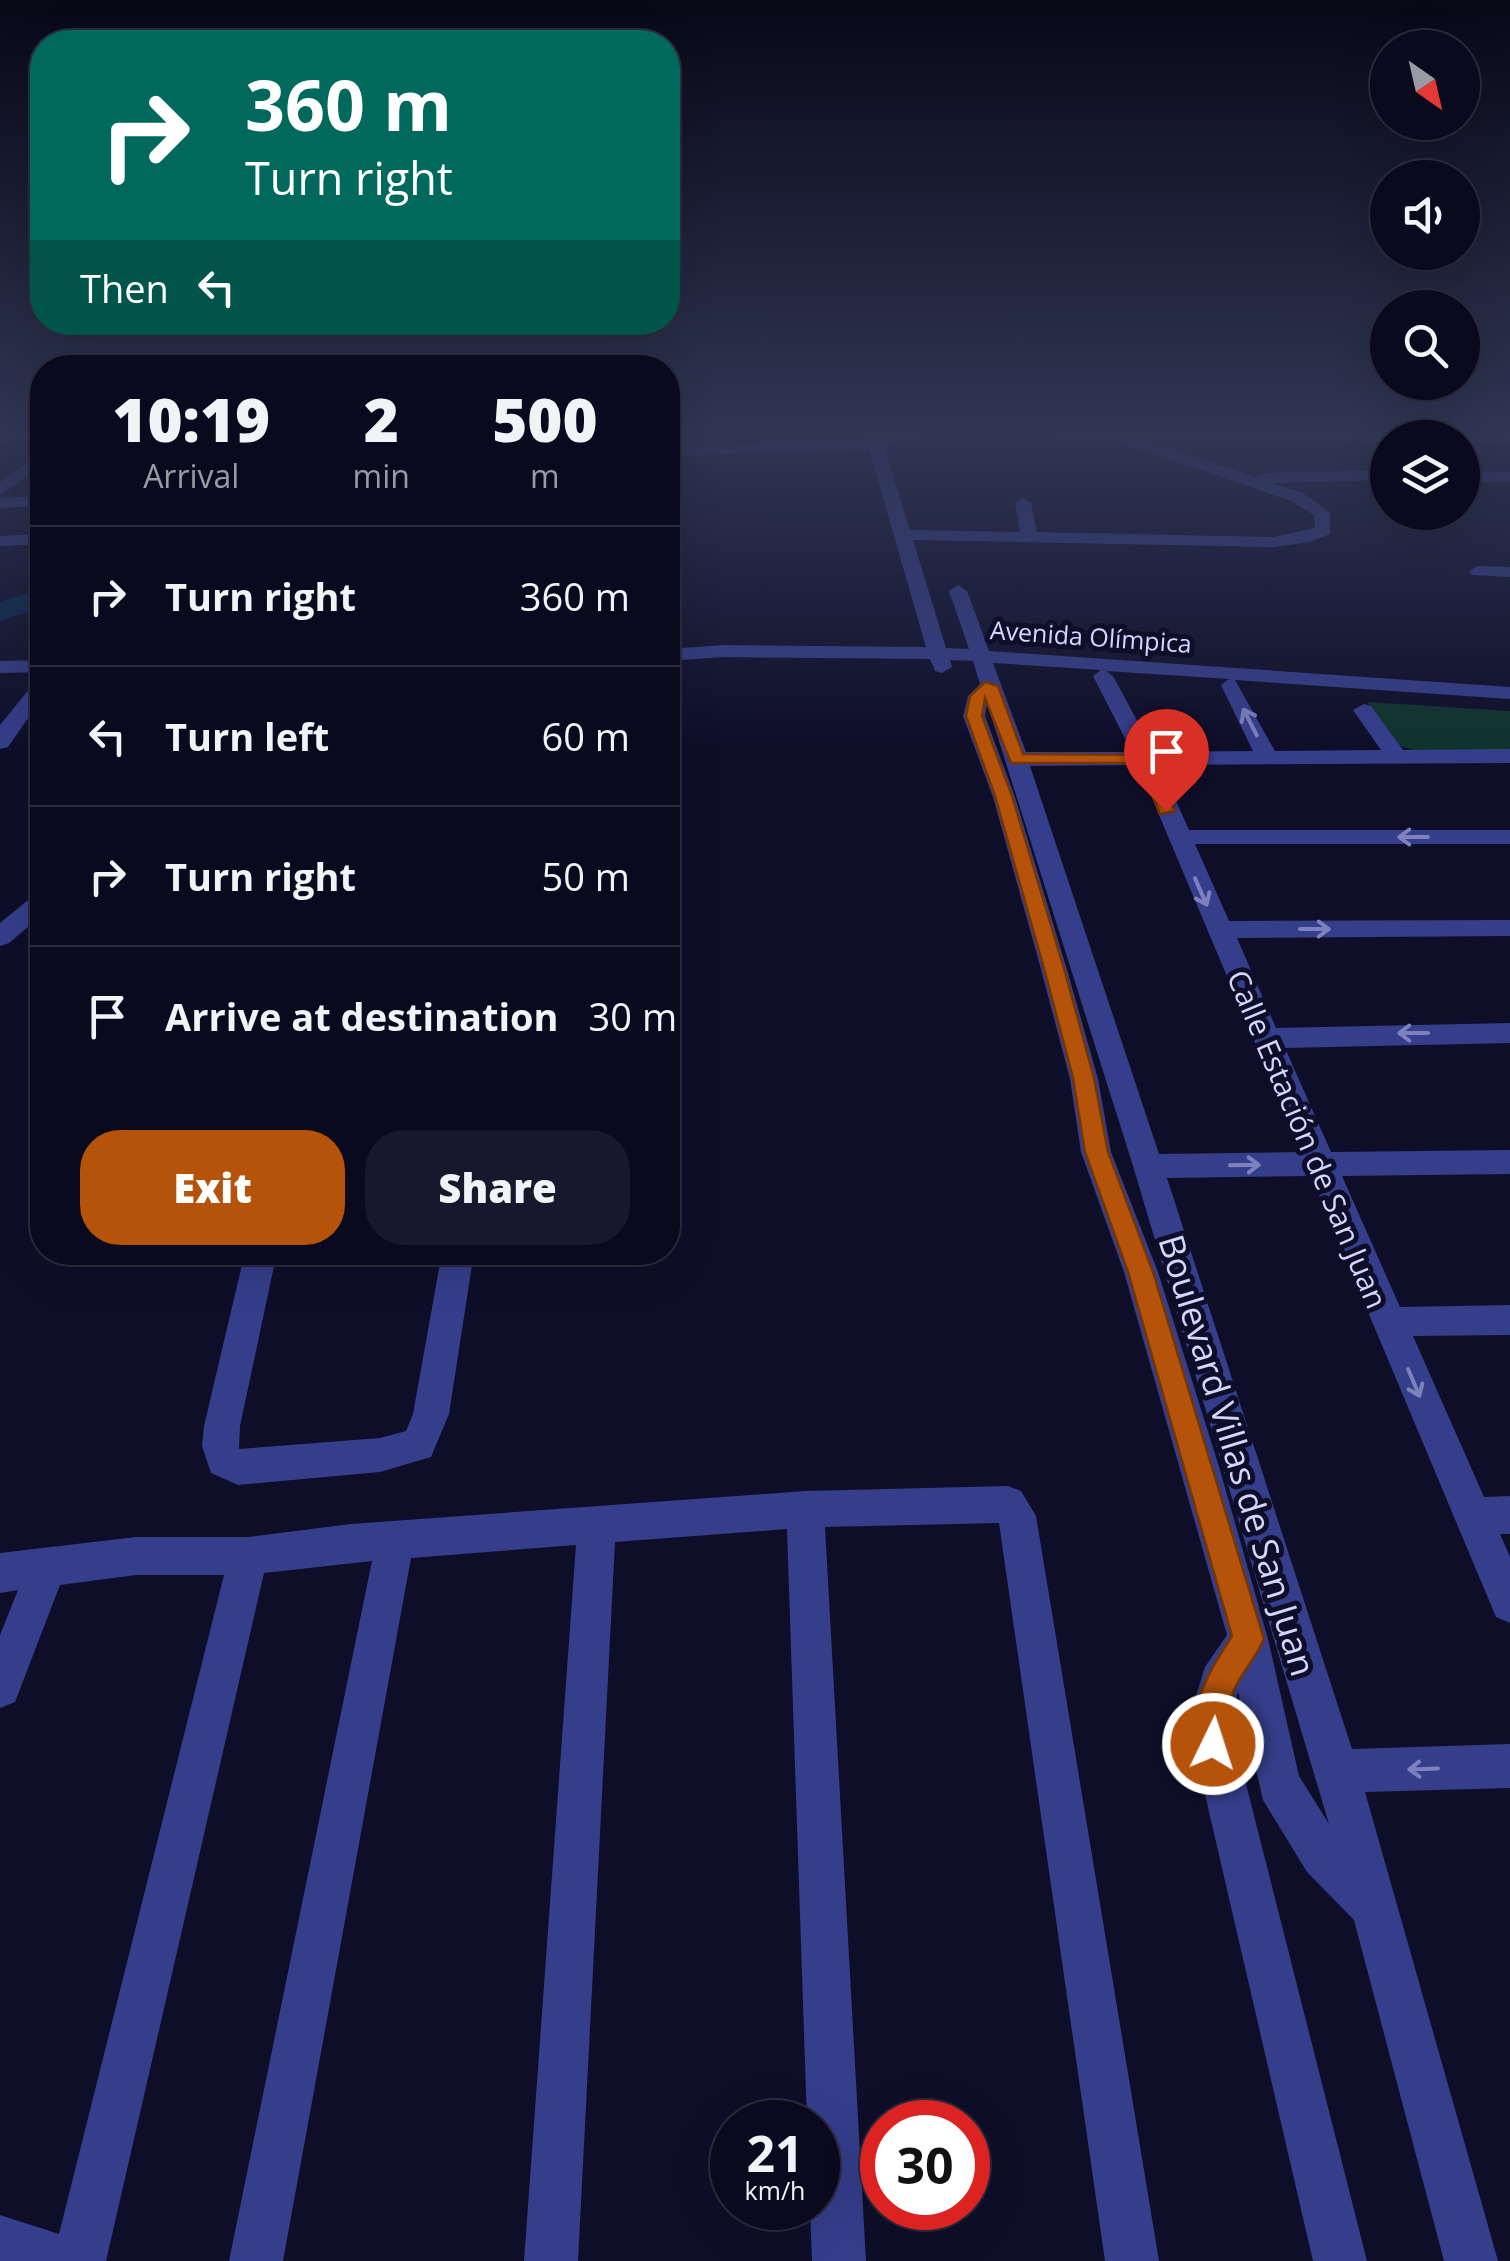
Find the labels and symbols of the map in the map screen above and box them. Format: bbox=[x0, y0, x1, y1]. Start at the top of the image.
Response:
north arrow bbox=[1370, 30, 1480, 140]
street label: Avenida Olímpica bbox=[989, 612, 1193, 660]
one-way arrow bbox=[1239, 707, 1258, 737]
pin bbox=[1124, 709, 1209, 812]
one-way arrow bbox=[1397, 828, 1430, 846]
one-way arrow bbox=[1193, 876, 1211, 907]
one-way arrow bbox=[1298, 920, 1330, 938]
street label: Calle Estación de San Juan bbox=[1218, 964, 1398, 1314]
one-way arrow bbox=[1397, 1024, 1429, 1043]
one-way arrow bbox=[1229, 1155, 1261, 1174]
street label: Boulevard Villas de San Juan bbox=[1148, 1229, 1328, 1681]
one-way arrow bbox=[1406, 1367, 1424, 1398]
position arrow bbox=[1161, 1692, 1265, 1796]
one-way arrow bbox=[1408, 1759, 1440, 1778]
speed limit sign: 30 bbox=[860, 2100, 990, 2230]

